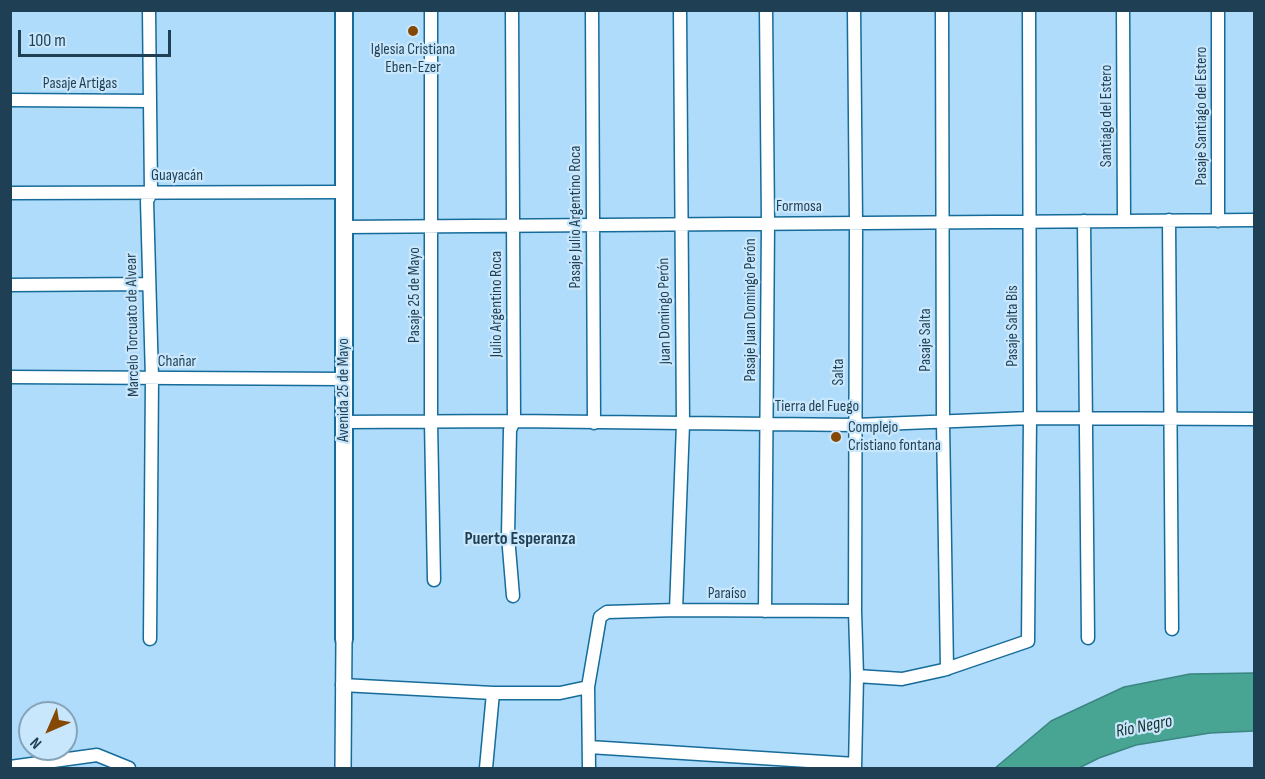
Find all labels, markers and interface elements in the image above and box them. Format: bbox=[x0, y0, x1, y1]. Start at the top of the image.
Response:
scale bar bbox=[21, 18, 174, 56]
marker: Iglesia Cristiana Eben-Ezer bbox=[406, 24, 420, 38]
text: 100 m bbox=[29, 30, 66, 51]
place label: Iglesia Cristiana Eben-Ezer bbox=[371, 40, 455, 78]
street label: Pasaje Santiago del Estero bbox=[1192, 47, 1212, 185]
street label: Santiago del Estero bbox=[1097, 65, 1117, 167]
street label: Pasaje Artigas bbox=[43, 74, 117, 94]
street label: Pasaje Julio Argentino Roca bbox=[566, 146, 586, 288]
street label: Guayacán bbox=[151, 166, 203, 186]
street label: Formosa bbox=[776, 197, 822, 217]
street label: Pasaje Juan Domingo Perón bbox=[741, 238, 761, 382]
street label: Pasaje 25 de Mayo bbox=[405, 247, 425, 343]
street label: Julio Argentino Roca bbox=[487, 251, 507, 357]
street label: Marcelo Torcuato de Alvear bbox=[122, 253, 144, 397]
street label: Juan Domingo Perón bbox=[654, 258, 676, 364]
street label: Pasaje Salta Bis bbox=[1003, 285, 1023, 367]
street label: Pasaje Salta bbox=[916, 308, 936, 372]
street label: Avenida 25 de Mayo bbox=[334, 338, 354, 442]
street label: Chañar bbox=[158, 352, 196, 372]
street label: Salta bbox=[829, 359, 849, 385]
street label: Tierra del Fuego bbox=[775, 397, 859, 417]
place label: Complejo Cristiano fontana bbox=[848, 418, 941, 456]
marker: Complejo Cristiano fontana bbox=[829, 430, 843, 444]
district label: Puerto Esperanza bbox=[464, 528, 576, 550]
street label: Paraíso bbox=[708, 584, 746, 604]
north arrow bbox=[18, 701, 78, 761]
water label: Río Negro bbox=[1114, 711, 1174, 743]
text: N bbox=[27, 733, 46, 752]

